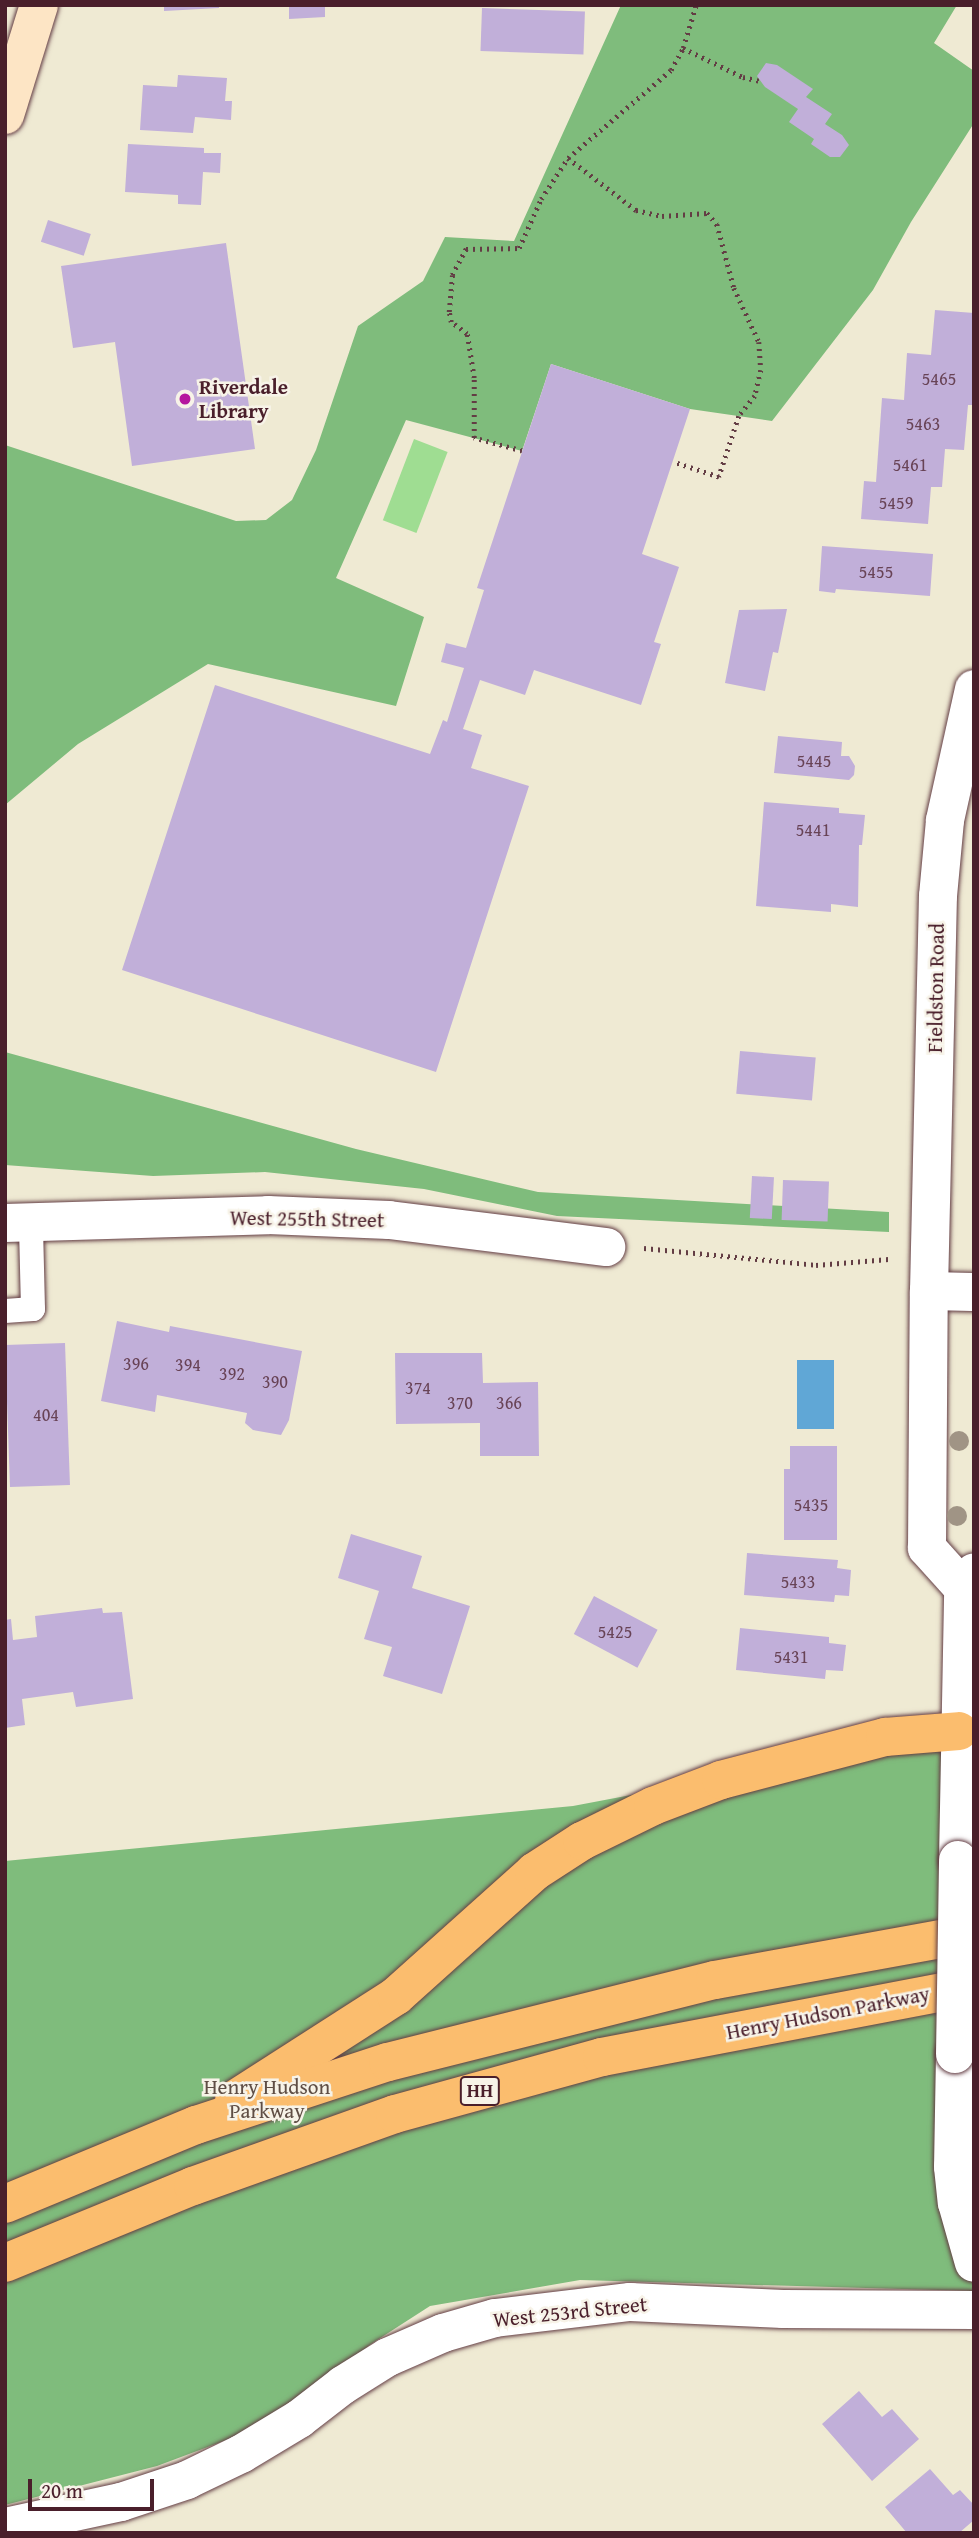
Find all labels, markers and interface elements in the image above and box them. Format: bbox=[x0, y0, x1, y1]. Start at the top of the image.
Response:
house number: 5465 bbox=[922, 368, 956, 390]
place label: Riverdale Library bbox=[199, 374, 288, 424]
marker: Riverdale Library bbox=[177, 391, 193, 407]
house number: 5463 bbox=[906, 413, 940, 435]
house number: 5461 bbox=[893, 454, 927, 476]
house number: 5459 bbox=[879, 492, 913, 514]
house number: 5455 bbox=[859, 561, 893, 583]
house number: 5445 bbox=[797, 750, 831, 772]
house number: 5441 bbox=[796, 819, 830, 841]
street label: Fieldston Road bbox=[922, 923, 950, 1053]
street label: West 255th Street bbox=[230, 1205, 384, 1233]
house number: 396 bbox=[123, 1353, 149, 1375]
house number: 394 bbox=[175, 1354, 201, 1376]
house number: 392 bbox=[219, 1363, 245, 1385]
house number: 390 bbox=[262, 1371, 288, 1393]
house number: 374 bbox=[405, 1377, 431, 1399]
house number: 370 bbox=[447, 1392, 473, 1414]
house number: 366 bbox=[496, 1392, 522, 1414]
house number: 404 bbox=[33, 1404, 59, 1426]
house number: 5435 bbox=[794, 1494, 828, 1516]
house number: 5433 bbox=[781, 1571, 815, 1593]
house number: 5425 bbox=[598, 1621, 632, 1643]
house number: 5431 bbox=[774, 1646, 808, 1668]
street label: Henry Hudson Parkway bbox=[724, 1981, 932, 2045]
park label: Henry Hudson Parkway bbox=[204, 2074, 330, 2124]
road number: HH bbox=[459, 2076, 501, 2106]
street label: West 253rd Street bbox=[492, 2291, 648, 2333]
scale bar bbox=[32, 2464, 158, 2508]
text: 20 m bbox=[41, 2475, 83, 2506]

